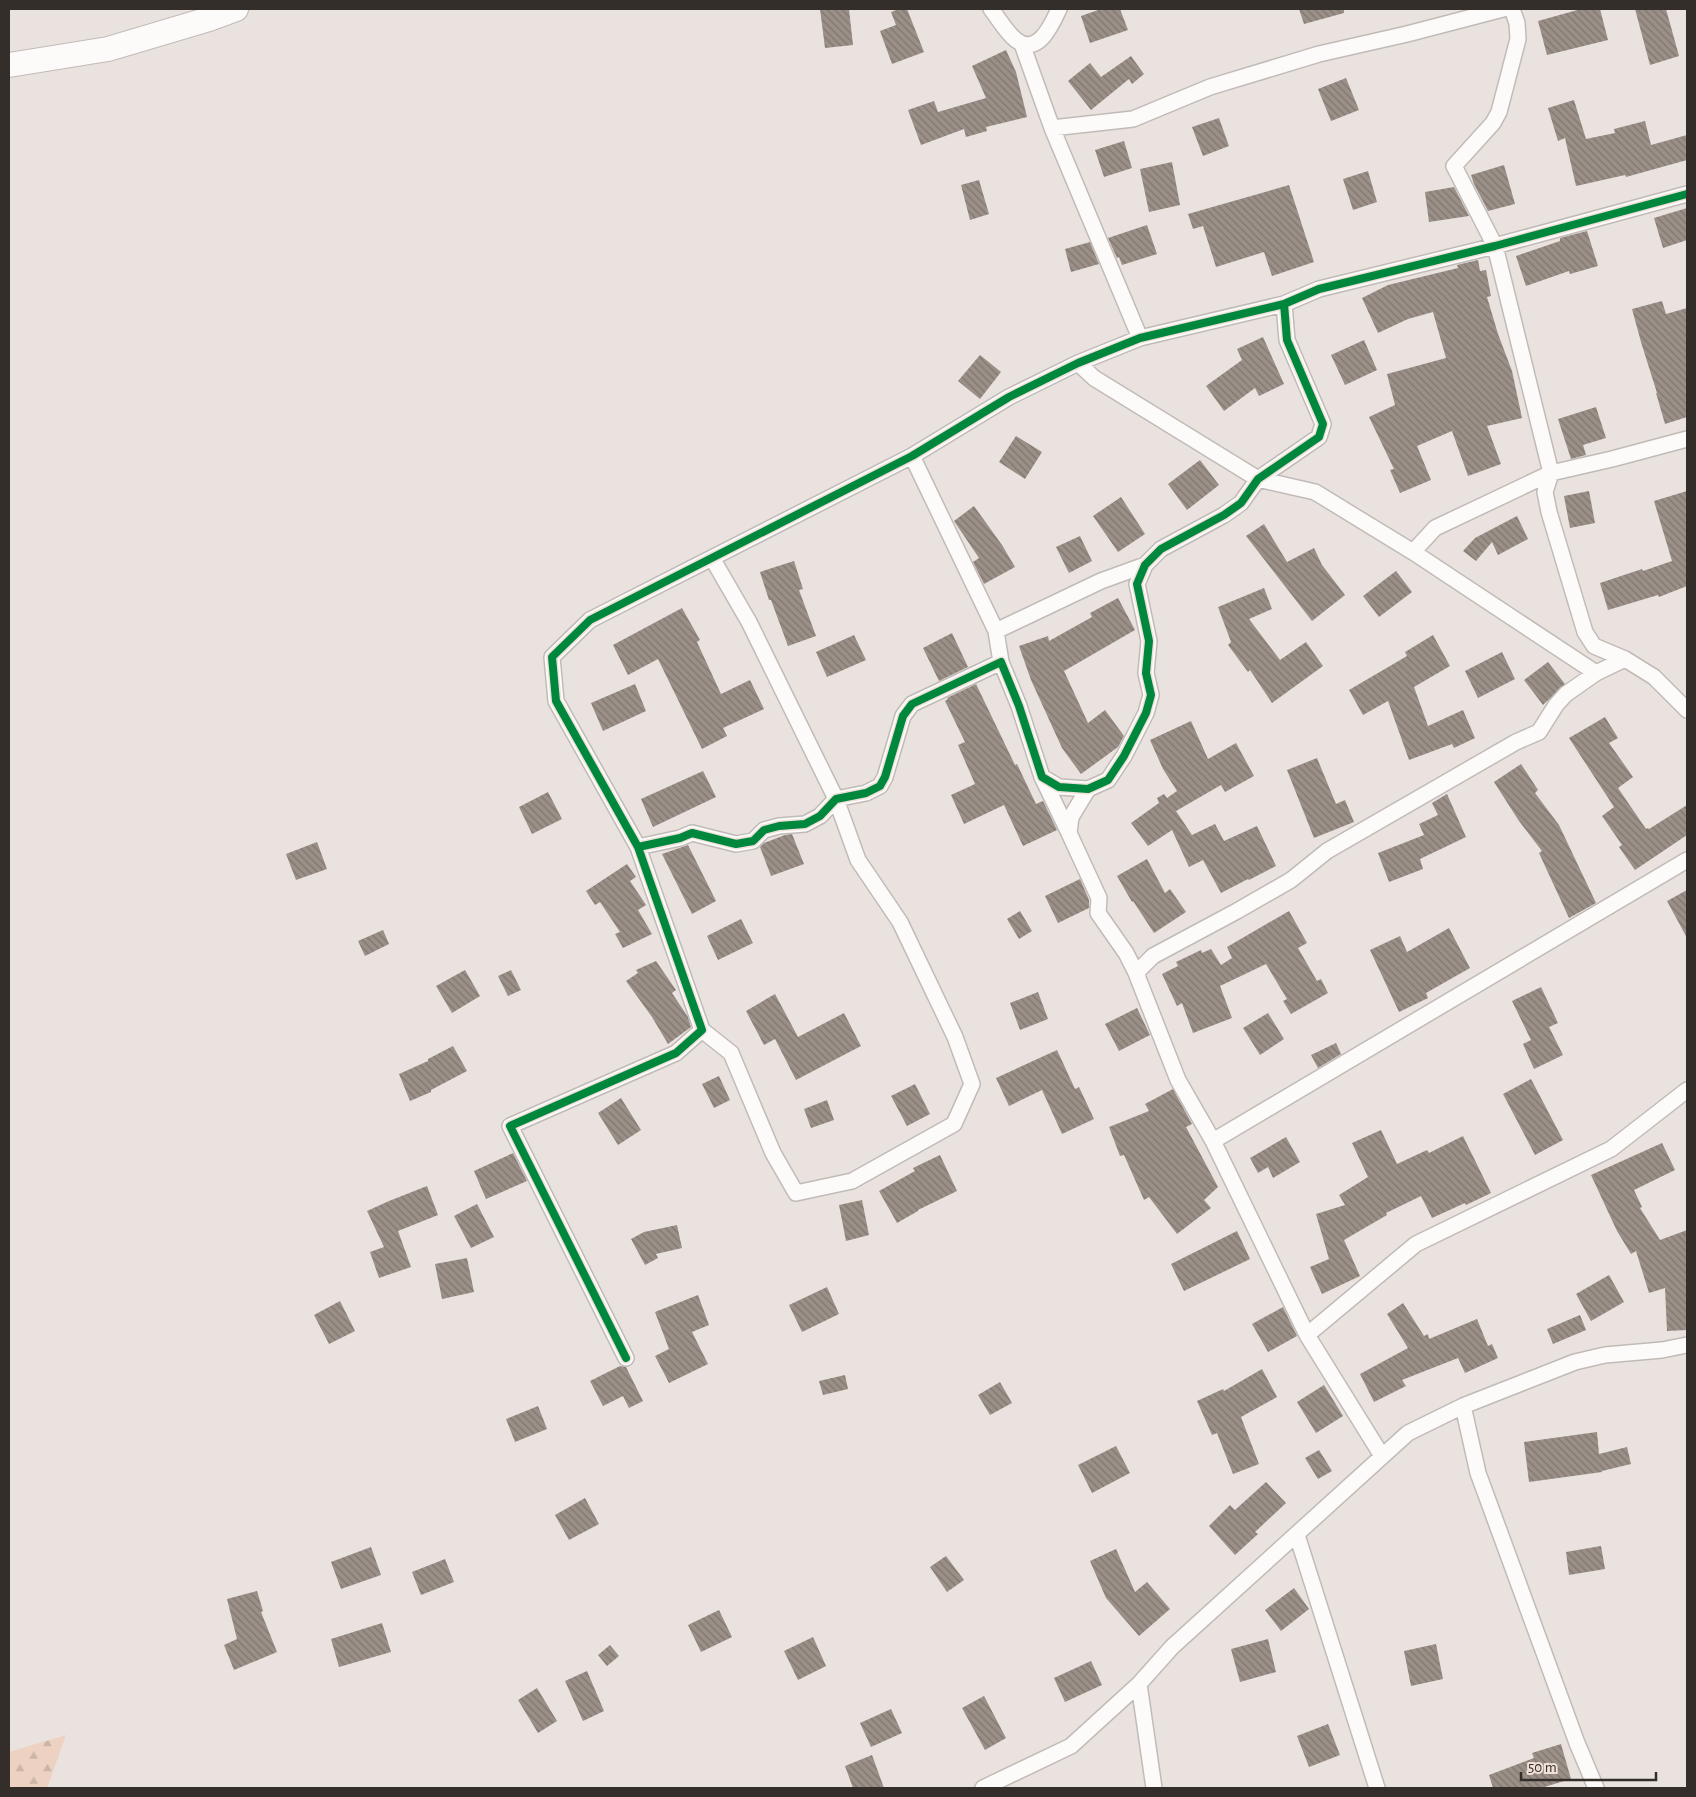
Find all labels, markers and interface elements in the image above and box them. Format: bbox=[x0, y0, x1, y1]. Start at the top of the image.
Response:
scale bar bbox=[1521, 1750, 1656, 1782]
text: 50 m bbox=[1528, 1760, 1557, 1775]

